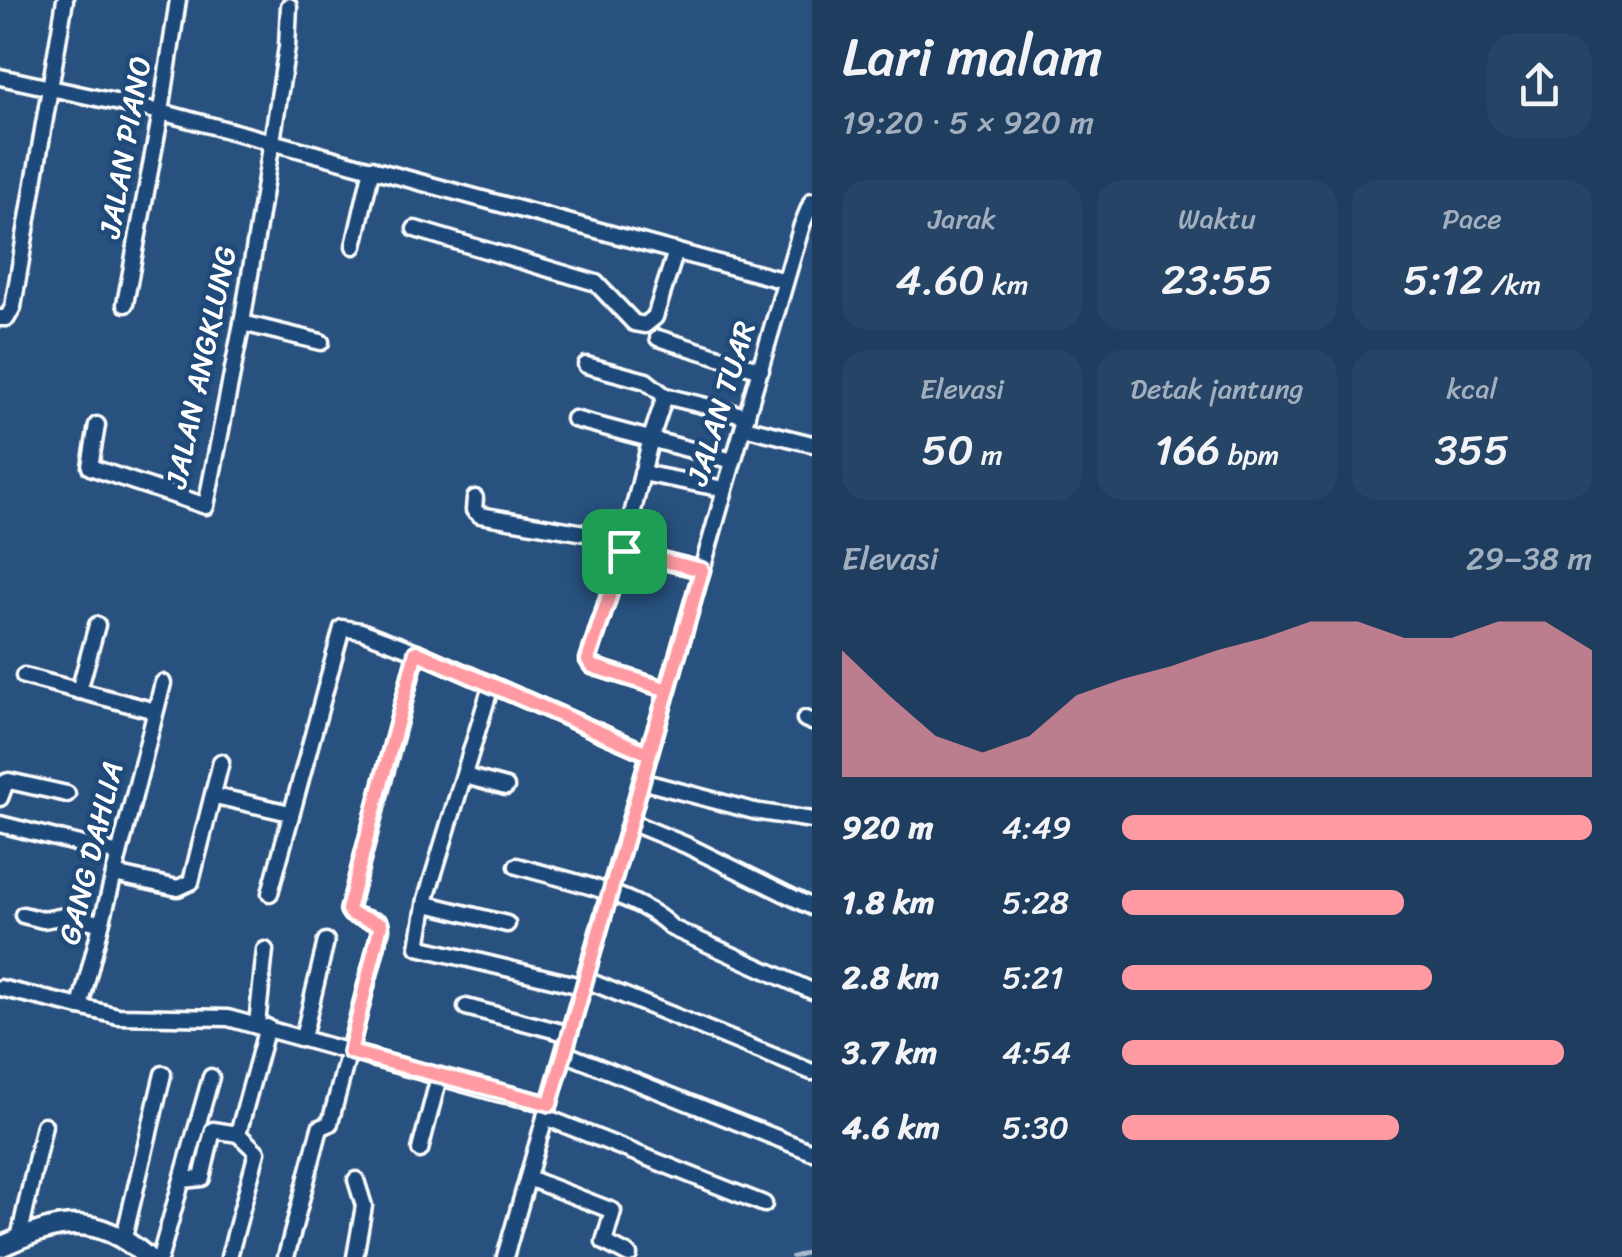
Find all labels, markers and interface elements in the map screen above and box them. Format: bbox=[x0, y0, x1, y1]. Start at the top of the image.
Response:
text: Lari malam bbox=[842, 8, 1102, 105]
button: share bbox=[1487, 33, 1592, 138]
street label: JALAN PIANO bbox=[82, 52, 168, 243]
text: 19:20 · 5 × 920 m bbox=[842, 94, 1094, 151]
text: Jarak bbox=[928, 194, 996, 243]
text: Waktu bbox=[1178, 194, 1256, 243]
text: Pace bbox=[1442, 194, 1502, 243]
street label: JALAN ANGKLUNG bbox=[149, 241, 253, 494]
text: 4.60 bbox=[896, 243, 985, 317]
text: 23:55 bbox=[1161, 243, 1273, 317]
text: 5:12 bbox=[1403, 243, 1484, 317]
text: km bbox=[985, 260, 1029, 309]
text: /km bbox=[1484, 260, 1541, 309]
street label: JALAN TUAR bbox=[670, 314, 772, 493]
text: Elevasi bbox=[920, 364, 1004, 413]
text: Detak jantung bbox=[1130, 364, 1304, 413]
text: kcal bbox=[1447, 364, 1497, 413]
text: 50 bbox=[921, 413, 974, 487]
text: 166 bbox=[1155, 413, 1220, 487]
text: 355 bbox=[1435, 413, 1509, 487]
text: m bbox=[974, 430, 1003, 479]
text: bpm bbox=[1220, 430, 1279, 479]
pin bbox=[582, 509, 667, 594]
icon: arrive bbox=[597, 524, 652, 579]
text: Elevasi bbox=[842, 530, 938, 587]
text: 29–38 m bbox=[1466, 530, 1592, 587]
street label: GANG DAHLIA bbox=[42, 756, 140, 950]
text: 920 m bbox=[842, 799, 933, 856]
text: 4:49 bbox=[1002, 799, 1071, 856]
text: 1.8 km bbox=[842, 874, 935, 931]
text: 5:28 bbox=[1002, 874, 1069, 931]
text: 2.8 km bbox=[842, 949, 939, 1006]
text: 5:21 bbox=[1002, 949, 1063, 1006]
text: 3.7 km bbox=[842, 1024, 937, 1081]
text: 4:54 bbox=[1002, 1024, 1071, 1081]
text: 4.6 km bbox=[842, 1099, 940, 1156]
text: 5:30 bbox=[1002, 1099, 1069, 1156]

